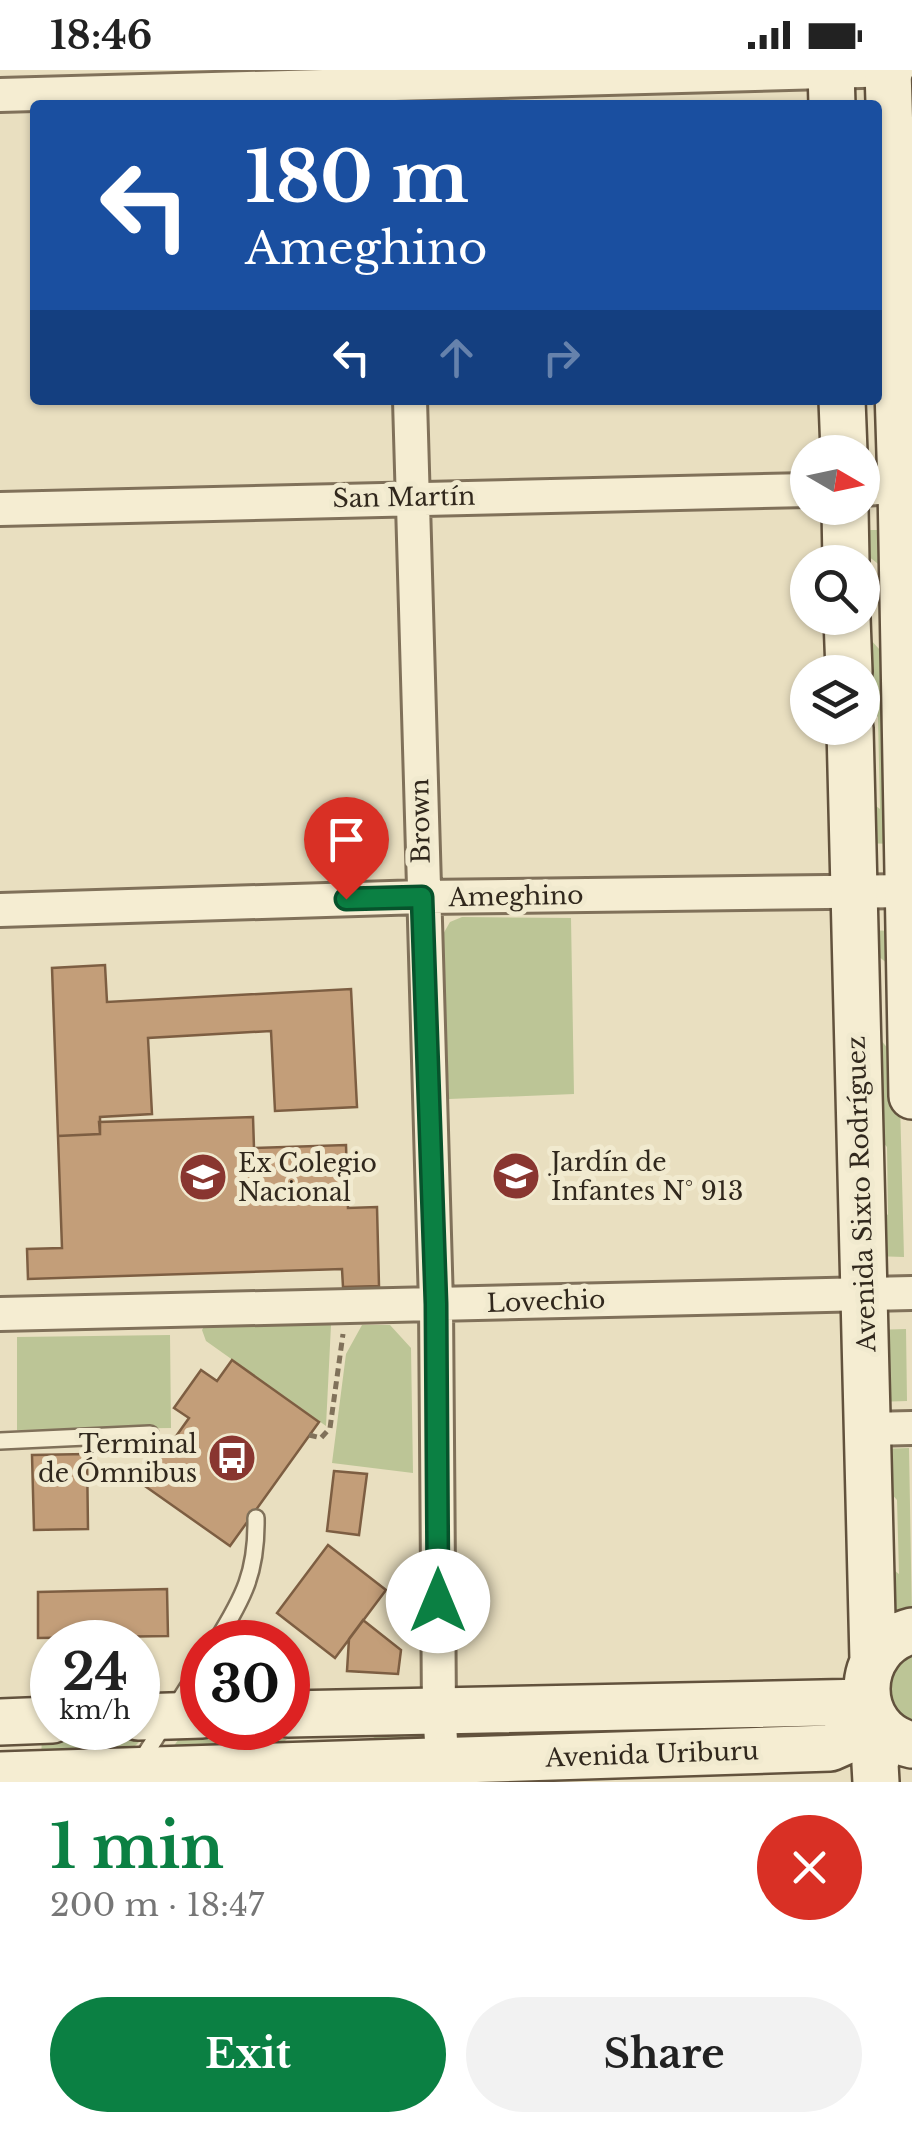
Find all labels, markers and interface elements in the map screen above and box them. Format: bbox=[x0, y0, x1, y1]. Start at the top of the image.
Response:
text: 18:46 bbox=[50, 12, 152, 59]
text: 180 m bbox=[245, 134, 469, 221]
icon: left bbox=[80, 140, 210, 270]
text: Ameghino bbox=[245, 220, 488, 276]
icon: left bbox=[324, 330, 379, 385]
icon: ahead bbox=[429, 330, 484, 385]
icon: right bbox=[534, 330, 589, 385]
north arrow bbox=[790, 435, 880, 525]
map controls bbox=[790, 435, 880, 745]
street label: San Martín bbox=[332, 481, 476, 514]
button: search bbox=[790, 545, 880, 635]
button: layers bbox=[790, 655, 880, 745]
street label: Brown bbox=[404, 778, 437, 864]
pin bbox=[304, 797, 389, 900]
icon: arrive bbox=[319, 812, 374, 867]
street label: Ameghino bbox=[447, 880, 584, 913]
street label: Avenida Sixto Rodríguez bbox=[840, 1035, 883, 1354]
place label: Jardín de Infantes N° 913 bbox=[548, 1147, 743, 1207]
place label: Ex Colegio Nacional bbox=[238, 1148, 377, 1208]
school or university icon: Jardín de Infantes N° 913 bbox=[490, 1150, 542, 1202]
school or university icon: Ex Colegio Nacional bbox=[177, 1151, 229, 1203]
street label: Lovechio bbox=[486, 1284, 606, 1319]
place label: Terminal de Ómnibus bbox=[38, 1429, 197, 1489]
bus stop icon: Terminal de Ómnibus bbox=[206, 1432, 258, 1484]
position arrow bbox=[386, 1549, 490, 1653]
speed limit sign: 30 bbox=[180, 1620, 310, 1750]
text: 24 bbox=[62, 1641, 128, 1704]
text: km/h bbox=[60, 1695, 130, 1726]
street label: Avenida Uriburu bbox=[544, 1735, 759, 1774]
text: 1 min bbox=[50, 1810, 224, 1884]
button: close bbox=[757, 1815, 862, 1920]
text: 200 m · 18:47 bbox=[50, 1885, 264, 1925]
button: Exit bbox=[50, 1997, 446, 2112]
button: Share bbox=[466, 1997, 862, 2112]

